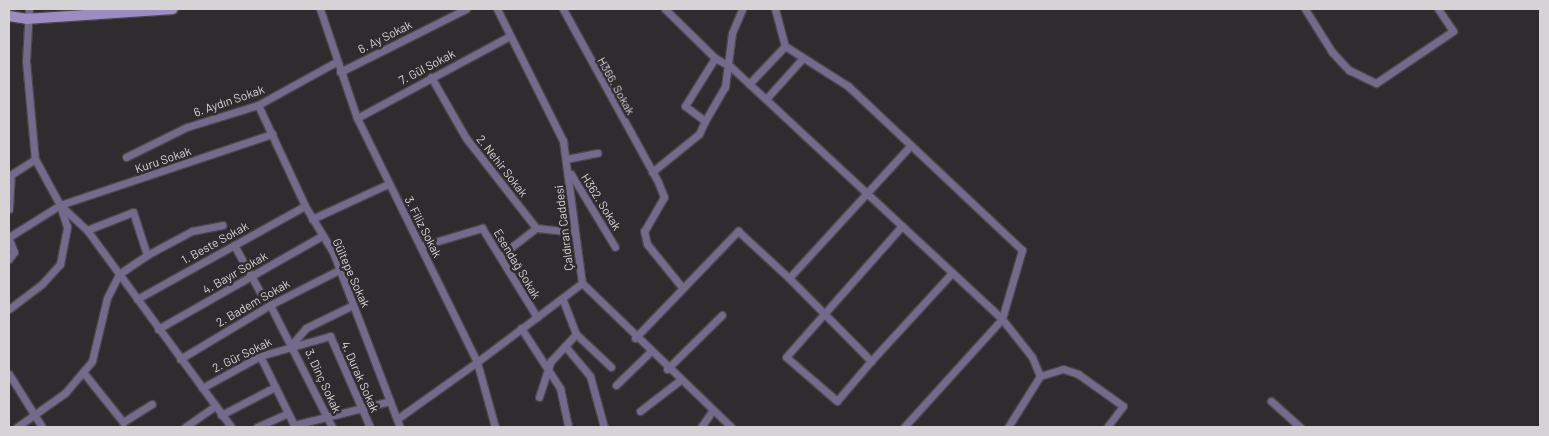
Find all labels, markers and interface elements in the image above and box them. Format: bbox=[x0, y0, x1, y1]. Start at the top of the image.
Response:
street label: 6. Ay Sokak bbox=[356, 17, 414, 57]
street label: 7. Gül Sokak bbox=[396, 46, 458, 88]
street label: H366. Sokak bbox=[594, 55, 638, 117]
street label: 6. Aydın Sokak bbox=[192, 82, 266, 120]
street label: 2. Nehir Sokak bbox=[473, 132, 531, 200]
street label: Kuru Sokak bbox=[133, 144, 193, 176]
street label: H362. Sokak bbox=[578, 171, 624, 233]
street label: Çaldıran Caddesi bbox=[552, 184, 576, 272]
street label: 3. Filiz Sokak bbox=[401, 194, 445, 260]
street label: 1. Beste Sokak bbox=[179, 219, 251, 267]
street label: Esendağ Sokak bbox=[491, 226, 543, 302]
street label: Gültepe Sokak bbox=[329, 236, 373, 310]
street label: 4. Bayır Sokak bbox=[200, 249, 270, 297]
street label: 2. Badem Sokak bbox=[214, 276, 292, 330]
street label: 2. Gür Sokak bbox=[210, 334, 274, 376]
street label: 4. Durak Sokak bbox=[338, 339, 382, 415]
street label: 3. Dinç Sokak bbox=[302, 347, 344, 415]

